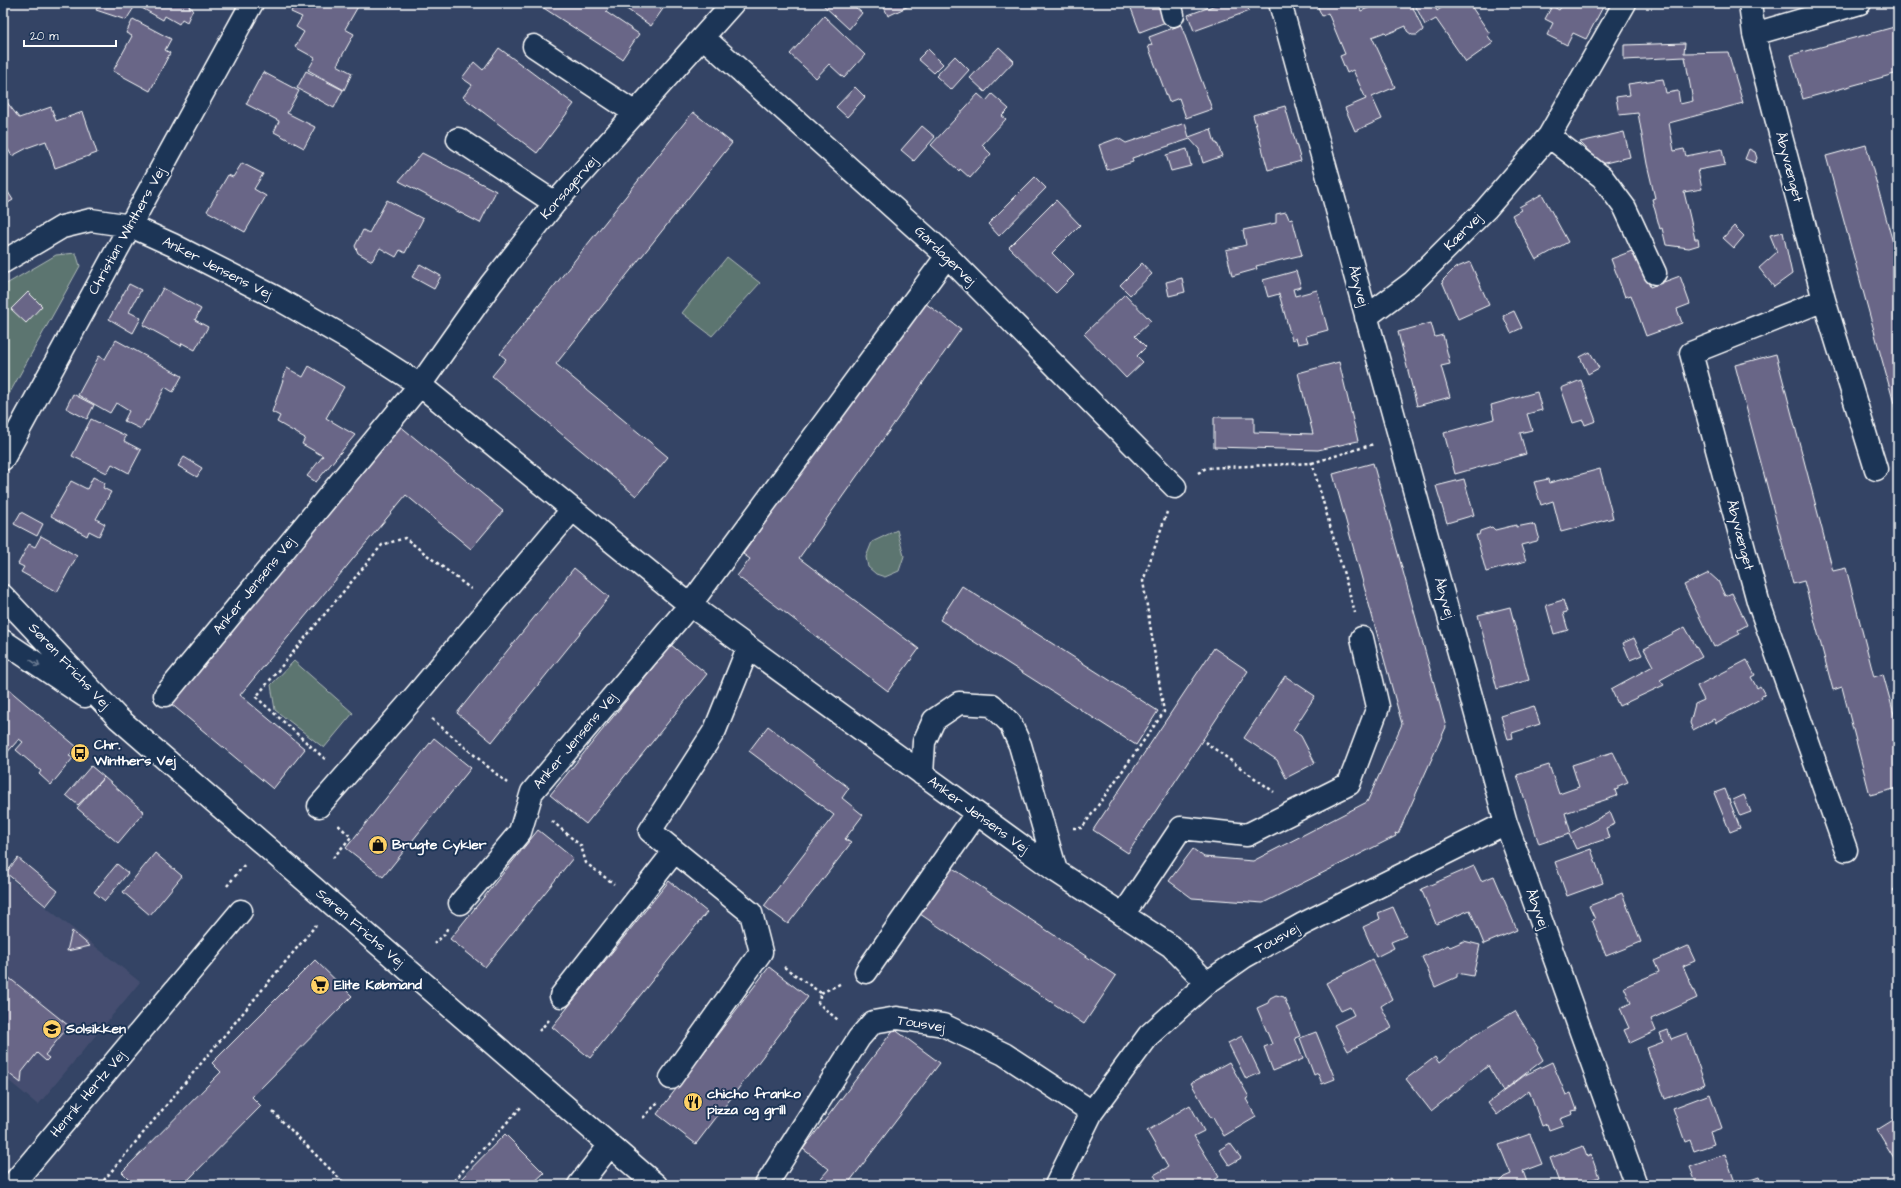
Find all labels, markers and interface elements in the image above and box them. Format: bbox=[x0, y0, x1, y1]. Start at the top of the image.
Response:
scale bar bbox=[24, 22, 116, 48]
text: 20 m bbox=[30, 28, 59, 45]
street label: Åbyvænget bbox=[1770, 130, 1808, 205]
street label: Korsagervej bbox=[536, 152, 602, 224]
street label: Christian Winthers Vej bbox=[84, 163, 171, 298]
street label: Kærvej bbox=[1439, 208, 1487, 256]
street label: Gårdagervej bbox=[910, 221, 981, 291]
street label: Anker Jensens Vej bbox=[159, 232, 276, 305]
street label: Åbyvej bbox=[1343, 263, 1373, 309]
street label: Åbyvænget bbox=[1721, 498, 1759, 573]
street label: Anker Jensens Vej bbox=[208, 532, 300, 639]
street label: Åbyvej bbox=[1429, 575, 1460, 621]
street label: Søren Frichs Vej bbox=[24, 618, 115, 714]
one-way arrow bbox=[30, 658, 41, 667]
street label: Anker Jensens Vej bbox=[529, 688, 622, 794]
place label: Chr. Winthers Vej bbox=[93, 735, 176, 771]
bus stop icon: Chr. Winthers Vej bbox=[69, 742, 91, 764]
street label: Anker Jensens Vej bbox=[923, 771, 1033, 859]
shop icon: Brugte Cykler bbox=[367, 834, 389, 856]
place label: Brugte Cykler bbox=[392, 835, 487, 856]
street label: Søren Frichs Vej bbox=[311, 884, 409, 972]
street label: Åbyvej bbox=[1520, 886, 1554, 933]
street label: Tousvej bbox=[1251, 918, 1303, 959]
supermarket icon: Elite Købmand bbox=[309, 974, 331, 996]
place label: Elite Købmand bbox=[334, 975, 423, 995]
street label: Tousvej bbox=[896, 1010, 947, 1038]
school or university icon: Solsikken bbox=[41, 1018, 63, 1040]
place label: Solsikken bbox=[65, 1019, 126, 1039]
street label: Henrik Hertz Vej bbox=[46, 1046, 131, 1142]
place label: chicho franko pizza og grill bbox=[707, 1084, 801, 1121]
restaurant icon: chicho franko pizza og grill bbox=[682, 1091, 704, 1113]

